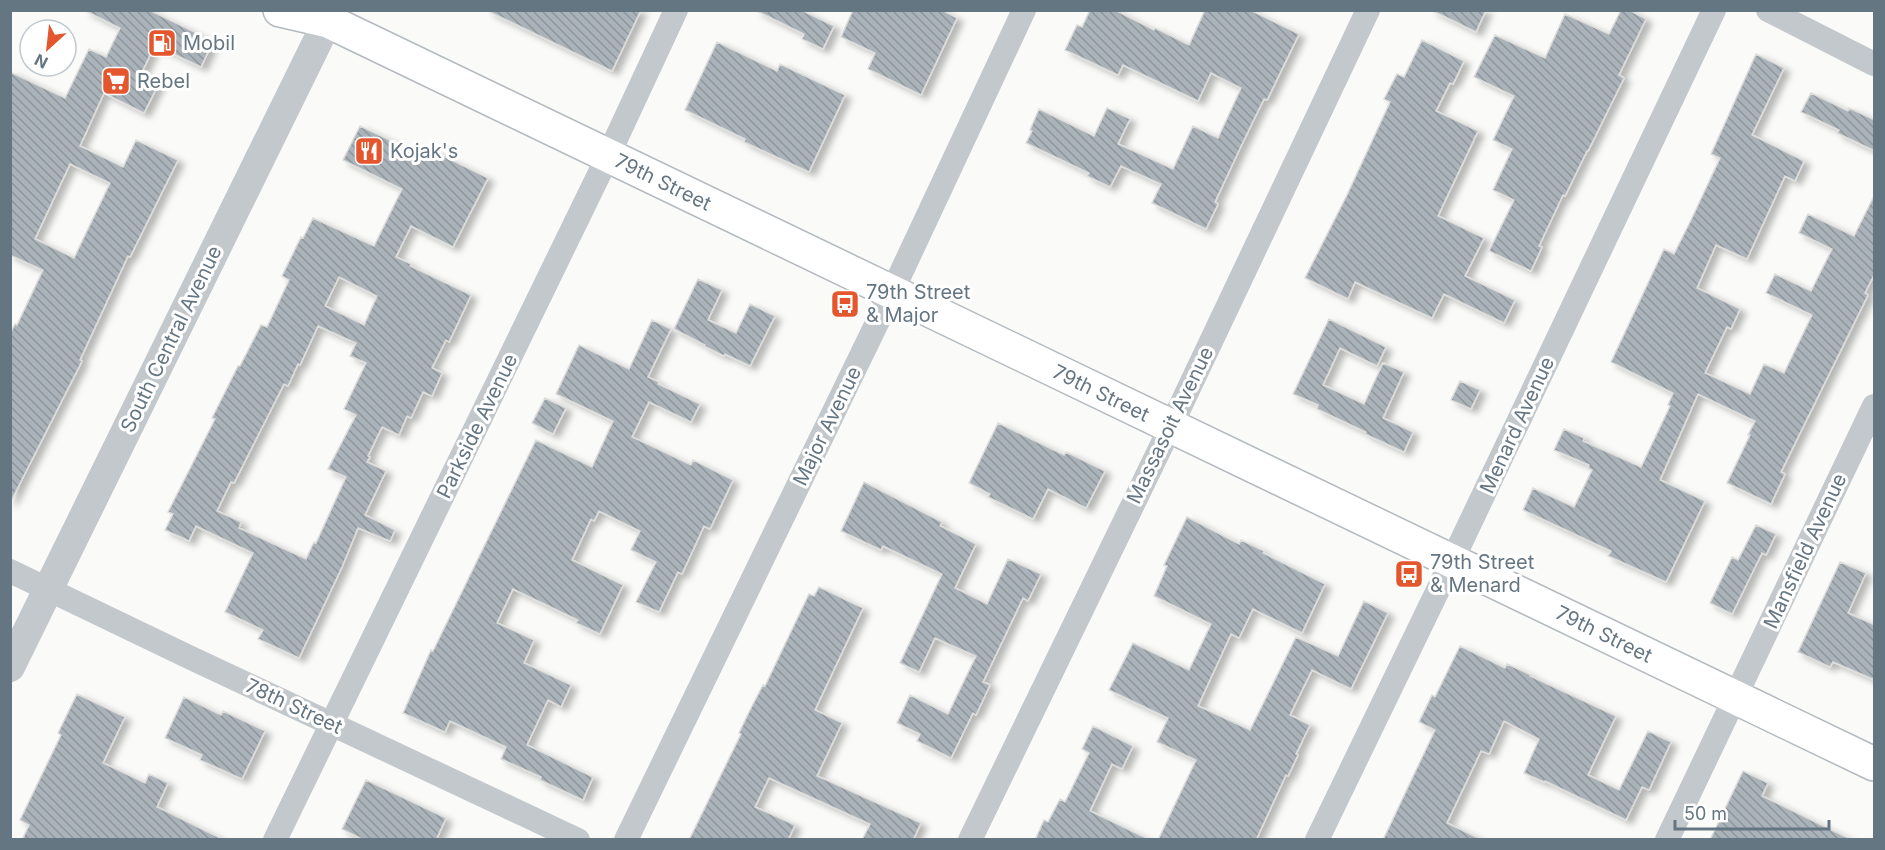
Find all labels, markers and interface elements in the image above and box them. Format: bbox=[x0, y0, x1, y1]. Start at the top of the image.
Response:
north arrow bbox=[18, 18, 78, 78]
fuel station icon: Mobil bbox=[146, 27, 178, 59]
place label: Mobil bbox=[183, 31, 235, 55]
text: N bbox=[31, 50, 51, 73]
supermarket icon: Rebel bbox=[100, 65, 132, 97]
place label: Rebel bbox=[137, 69, 190, 93]
restaurant icon: Kojak's bbox=[353, 135, 385, 167]
place label: Kojak's bbox=[390, 139, 458, 163]
street label: 79th Street bbox=[611, 148, 716, 216]
street label: South Central Avenue bbox=[115, 242, 227, 436]
place label: 79th Street & Major bbox=[866, 280, 971, 327]
bus stop icon: 79th Street & Major bbox=[829, 288, 861, 320]
street label: Massasoit Avenue bbox=[1122, 343, 1218, 507]
street label: Parkside Avenue bbox=[432, 350, 522, 502]
street label: Menard Avenue bbox=[1475, 353, 1559, 497]
street label: 79th Street bbox=[1049, 359, 1154, 427]
street label: Major Avenue bbox=[788, 363, 866, 489]
street label: Mansfield Avenue bbox=[1759, 470, 1851, 632]
place label: 79th Street & Menard bbox=[1430, 550, 1535, 597]
bus stop icon: 79th Street & Menard bbox=[1393, 558, 1425, 590]
street label: 79th Street bbox=[1552, 600, 1657, 668]
street label: 78th Street bbox=[242, 673, 347, 739]
scale bar bbox=[1675, 793, 1830, 831]
text: 50 m bbox=[1684, 803, 1727, 824]

